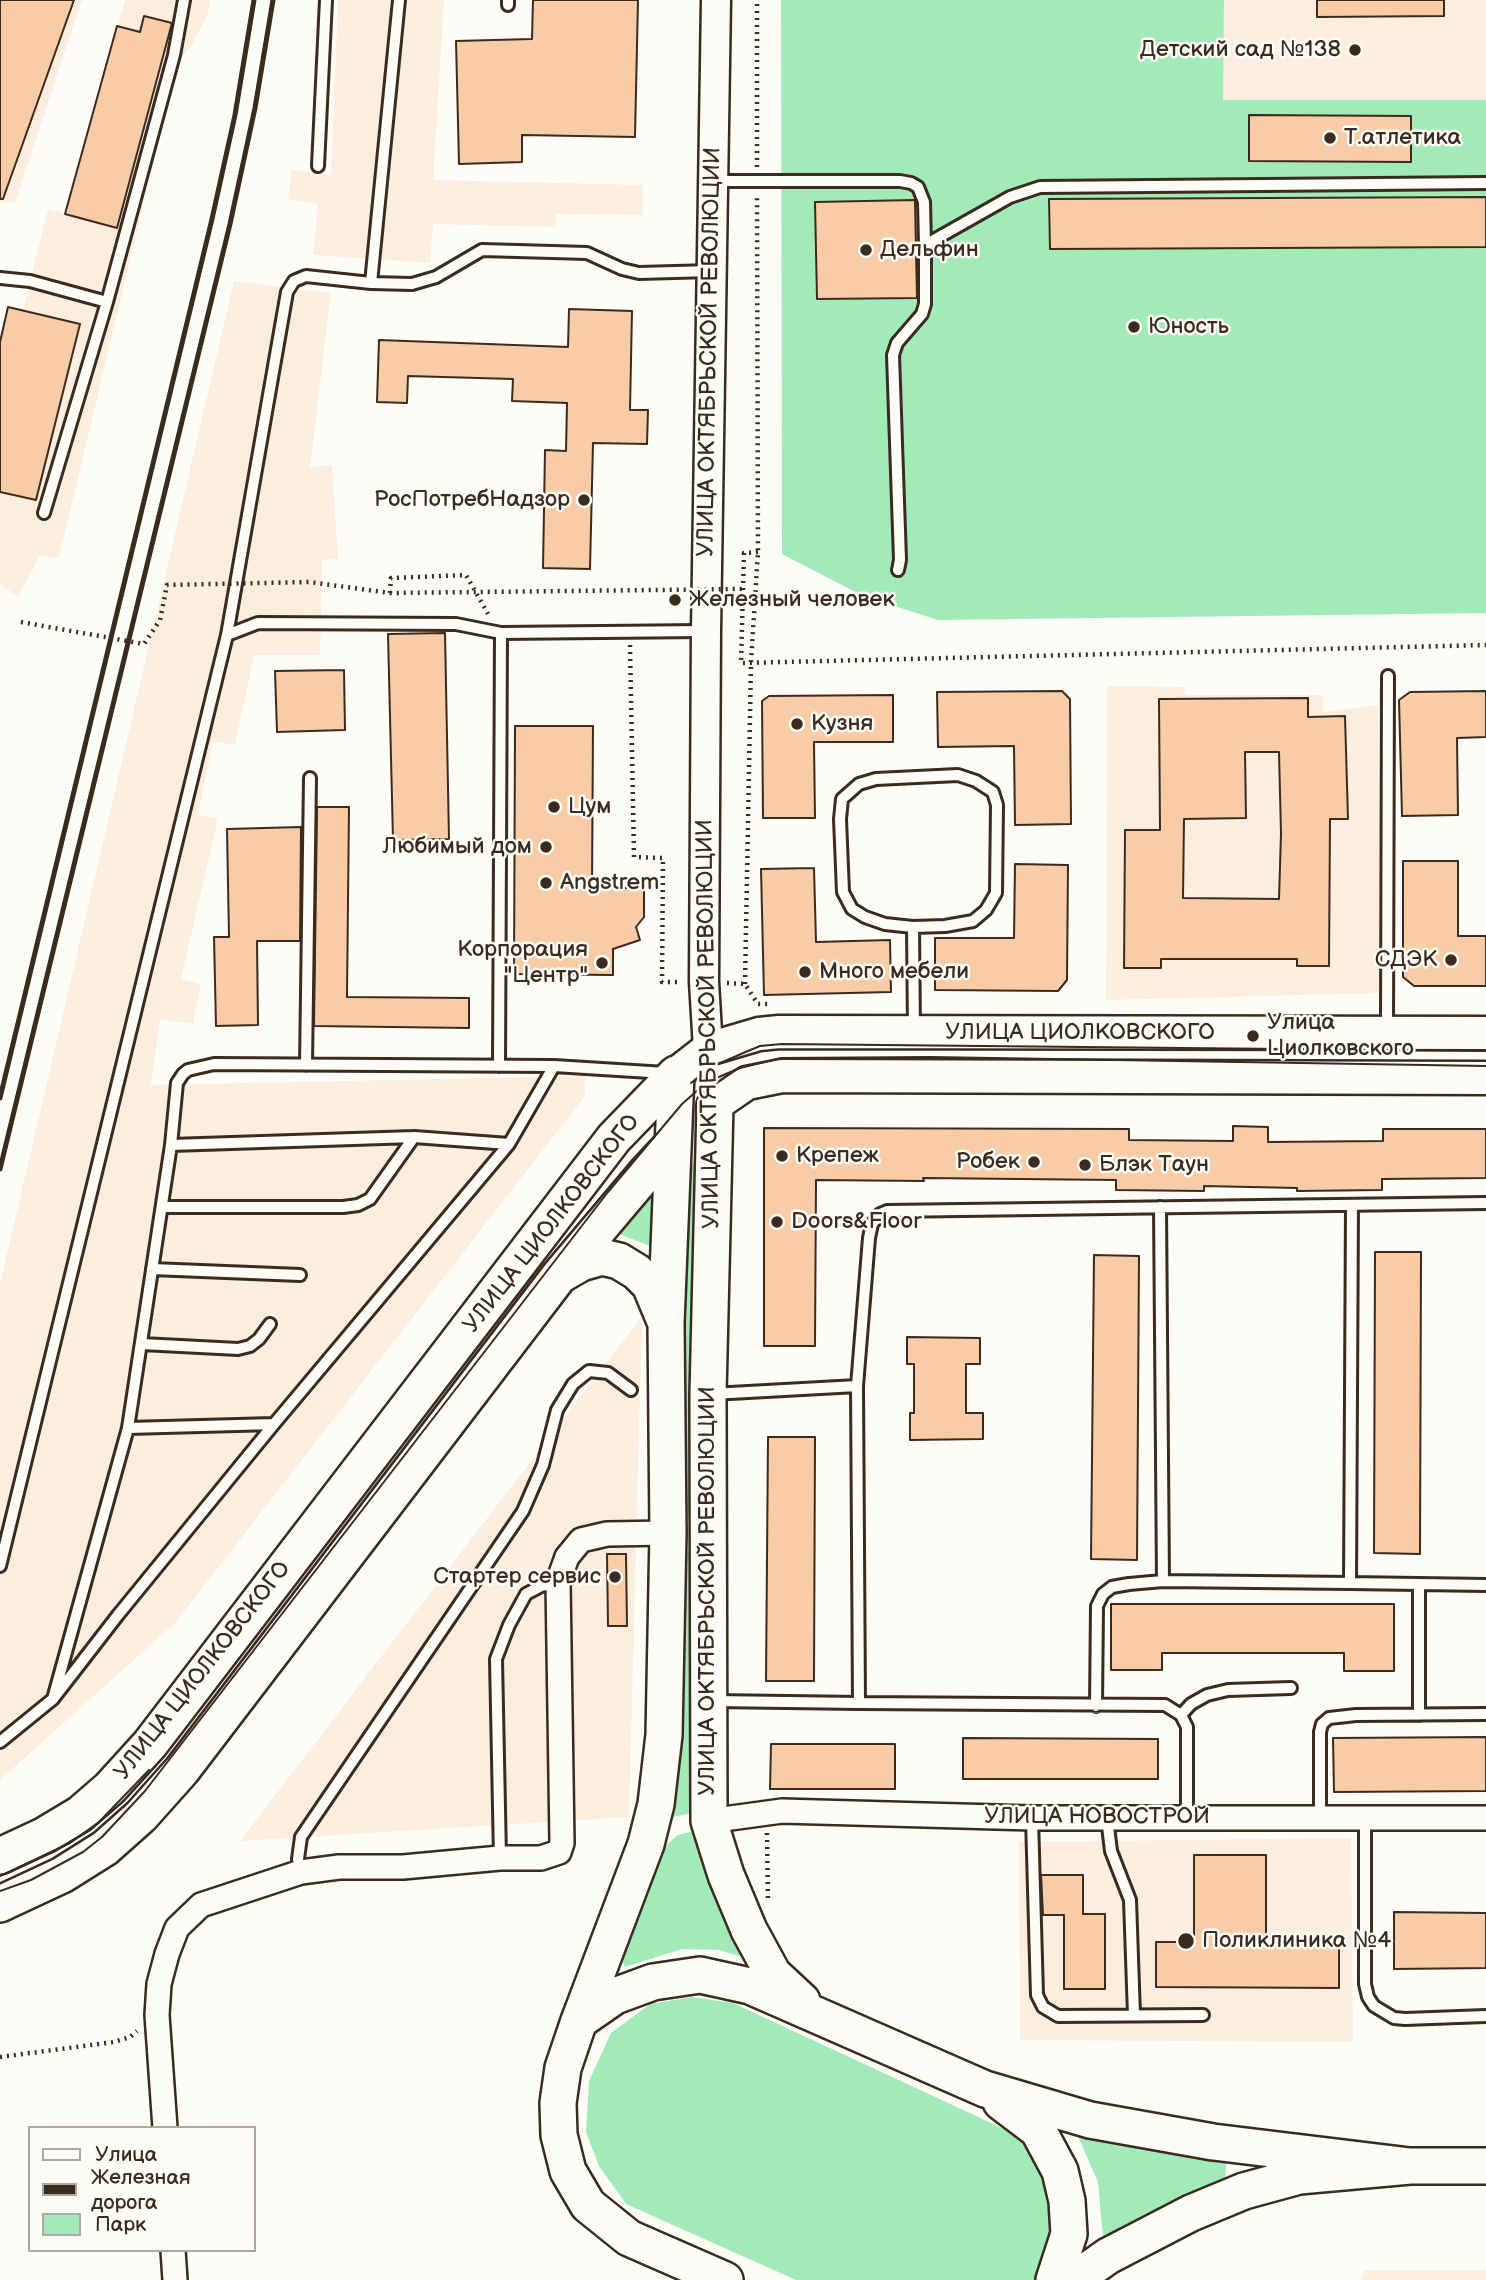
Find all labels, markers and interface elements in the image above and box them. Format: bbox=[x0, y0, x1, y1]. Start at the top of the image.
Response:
place label: Детский сад №138 bbox=[1140, 36, 1341, 64]
marker: Детский сад №138 bbox=[1347, 42, 1363, 58]
place label: Т.атлетика bbox=[1344, 124, 1461, 152]
marker: Т.атлетика bbox=[1322, 130, 1338, 146]
street label: УЛИЦА ОКТЯБРЬСКОЙ РЕВОЛЮЦИИ bbox=[693, 147, 727, 557]
place label: Дельфин bbox=[880, 236, 979, 264]
marker: Дельфин bbox=[858, 242, 874, 258]
place label: Юность bbox=[1148, 313, 1229, 341]
marker: Юность bbox=[1126, 319, 1142, 335]
place label: РосПотребНадзор bbox=[374, 486, 570, 514]
marker: РосПотребНадзор bbox=[576, 492, 592, 508]
place label: Железный человек bbox=[689, 586, 895, 614]
marker: Железный человек bbox=[667, 592, 683, 608]
place label: Кузня bbox=[811, 710, 873, 738]
marker: Кузня bbox=[789, 716, 805, 732]
place label: Цум bbox=[568, 793, 611, 821]
marker: Цум bbox=[546, 799, 562, 815]
street label: УЛИЦА ОКТЯБРЬСКОЙ РЕВОЛЮЦИИ bbox=[692, 819, 726, 1229]
place label: Любимый дом bbox=[383, 833, 532, 861]
marker: Любимый дом bbox=[538, 839, 554, 855]
place label: Angstrem bbox=[560, 869, 659, 897]
marker: Angstrem bbox=[538, 875, 554, 891]
place label: Корпорация "Центр" bbox=[457, 936, 588, 990]
place label: СДЭК bbox=[1375, 946, 1437, 974]
marker: СДЭК bbox=[1443, 952, 1459, 968]
marker: Корпорация "Центр" bbox=[594, 955, 610, 971]
place label: Много мебели bbox=[819, 958, 969, 986]
marker: Много мебели bbox=[797, 964, 813, 980]
place label: Улица Циолковского bbox=[1267, 1009, 1414, 1063]
street label: УЛИЦА ЦИОЛКОВСКОГО bbox=[945, 1019, 1215, 1047]
marker: Улица Циолковского bbox=[1245, 1028, 1261, 1044]
street label: УЛИЦА ЦИОЛКОВСКОГО bbox=[458, 1109, 646, 1339]
place label: Крепеж bbox=[796, 1142, 879, 1170]
marker: Крепеж bbox=[774, 1148, 790, 1164]
place label: Робек bbox=[956, 1148, 1020, 1176]
place label: Блэк Таун bbox=[1099, 1151, 1209, 1179]
marker: Робек bbox=[1026, 1154, 1042, 1170]
marker: Блэк Таун bbox=[1077, 1157, 1093, 1173]
place label: Doors&Floor bbox=[791, 1208, 922, 1236]
marker: Doors&Floor bbox=[769, 1214, 785, 1230]
street label: УЛИЦА ОКТЯБРЬСКОЙ РЕВОЛЮЦИИ bbox=[694, 1386, 722, 1796]
street label: УЛИЦА ЦИОЛКОВСКОГО bbox=[109, 1556, 297, 1786]
place label: Стартер сервис bbox=[433, 1563, 601, 1591]
marker: Стартер сервис bbox=[607, 1569, 623, 1585]
street label: УЛИЦА НОВОСТРОЙ bbox=[984, 1803, 1210, 1831]
place label: Поликлиника №4 bbox=[1202, 1927, 1391, 1955]
marker: Поликлиника №4 bbox=[1176, 1931, 1196, 1951]
legend bbox=[28, 2126, 256, 2252]
text: Улица bbox=[95, 2142, 157, 2167]
text: Железная дорога bbox=[91, 2165, 191, 2215]
text: Парк bbox=[95, 2212, 146, 2237]

